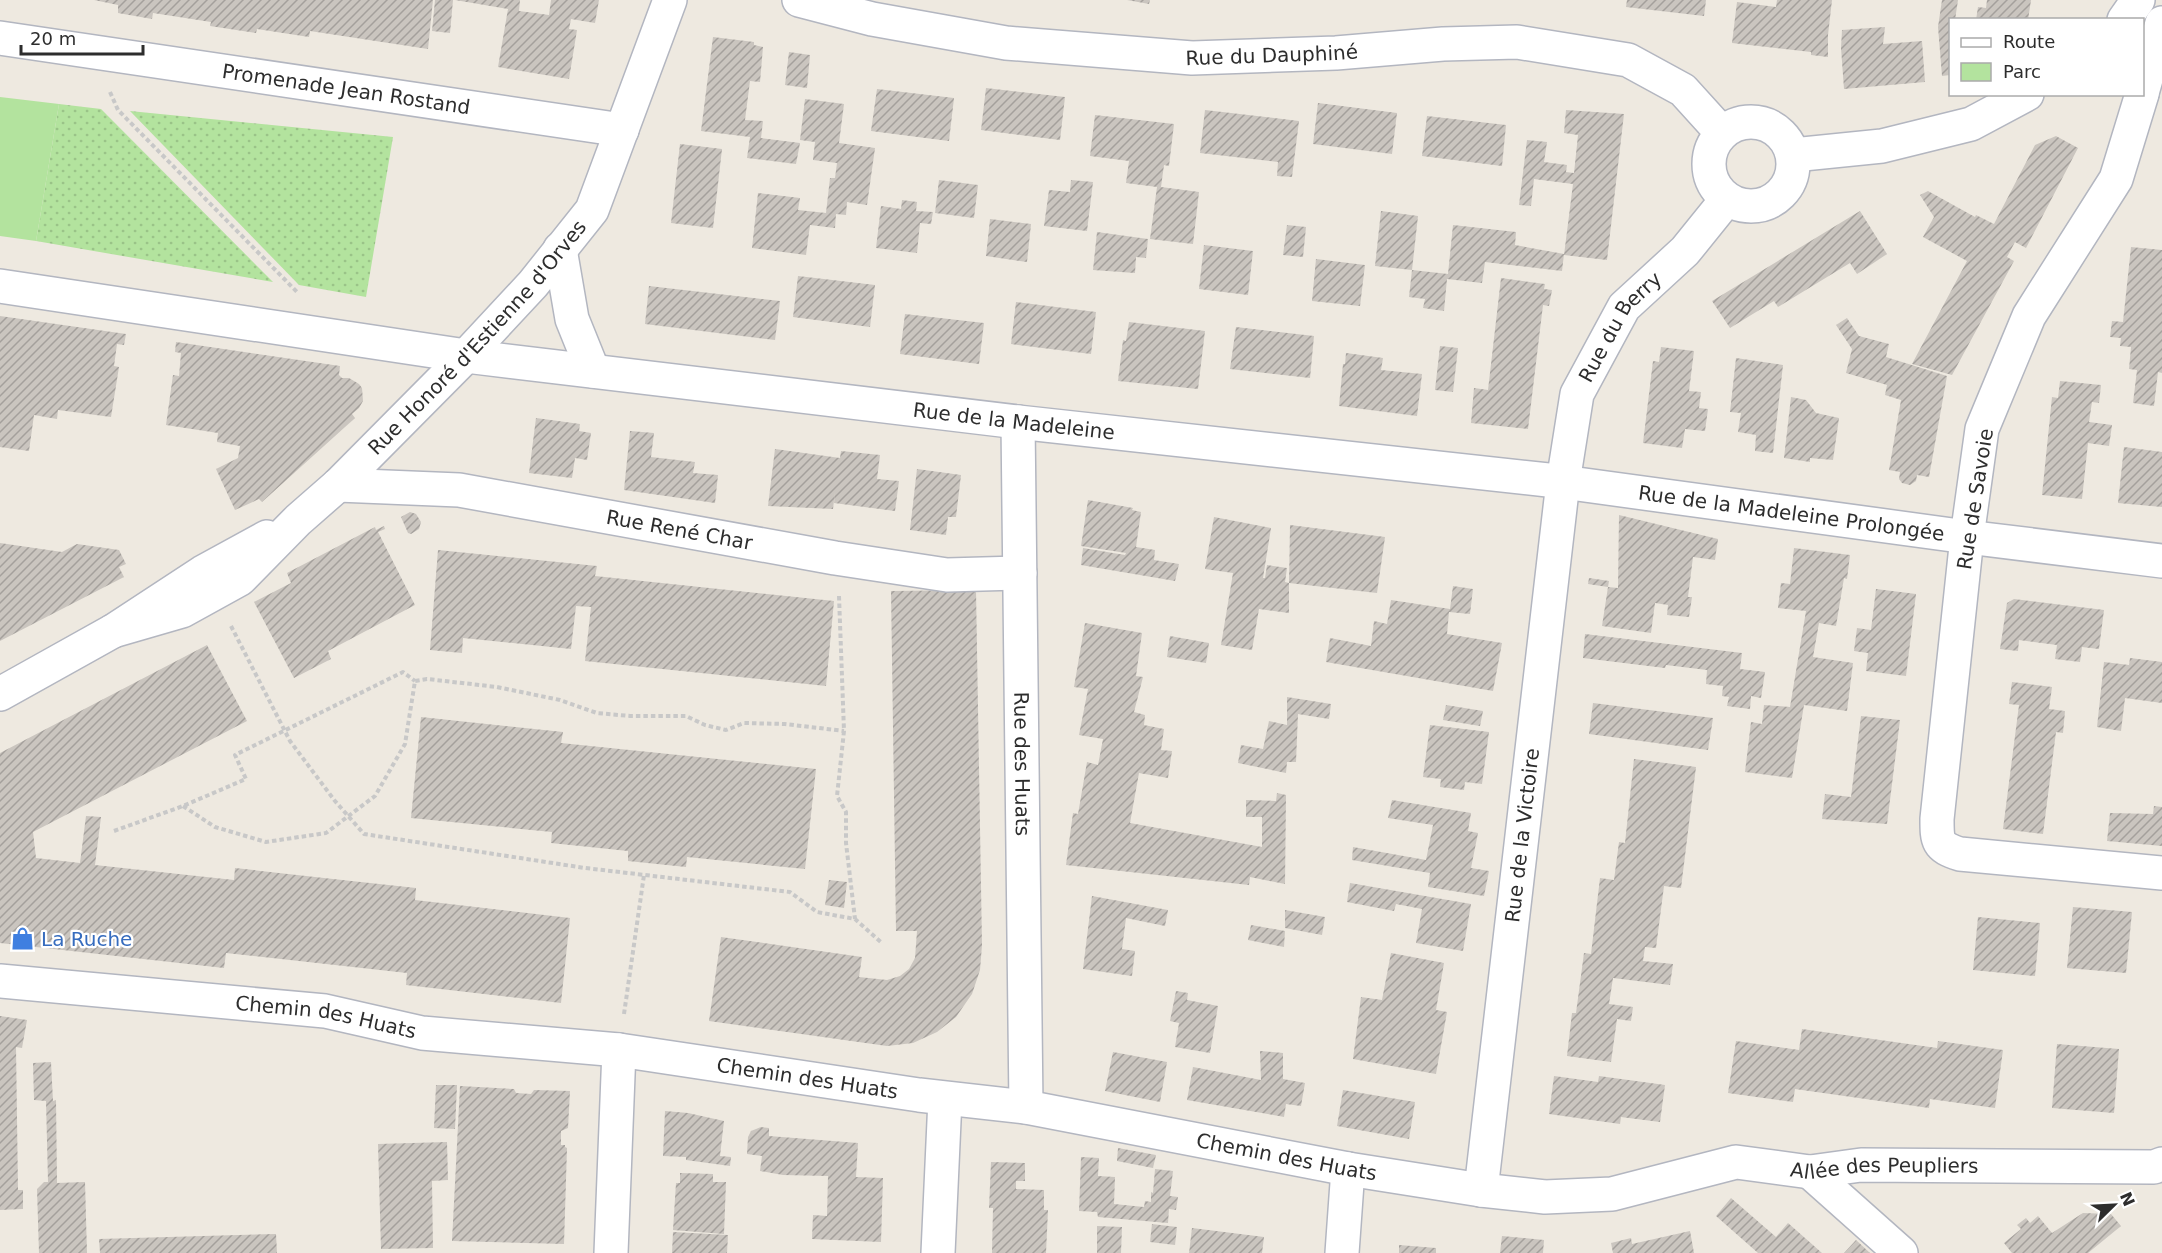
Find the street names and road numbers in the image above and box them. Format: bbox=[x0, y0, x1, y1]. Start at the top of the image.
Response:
street label: Rue du Dauphiné bbox=[1185, 39, 1359, 70]
street label: Promenade Jean Rostand bbox=[221, 59, 472, 119]
street label: Rue Honoré d'Estienne d'Orves bbox=[363, 215, 591, 460]
street label: Rue du Berry bbox=[1574, 267, 1666, 386]
street label: Rue de la Madeleine bbox=[912, 398, 1116, 445]
street label: Rue de Savoie bbox=[1952, 427, 1998, 571]
street label: Rue de la Madeleine Prolongée bbox=[1637, 480, 1946, 546]
street label: Rue René Char bbox=[604, 505, 755, 555]
street label: Rue des Huats bbox=[1009, 692, 1035, 836]
street label: Rue de la Victoire bbox=[1500, 747, 1544, 924]
street label: Chemin des Huats bbox=[234, 991, 419, 1043]
street label: Chemin des Huats bbox=[715, 1053, 900, 1104]
street label: Chemin des Huats bbox=[1194, 1128, 1379, 1185]
street label: Allée des Peupliers bbox=[1789, 1153, 1979, 1184]

